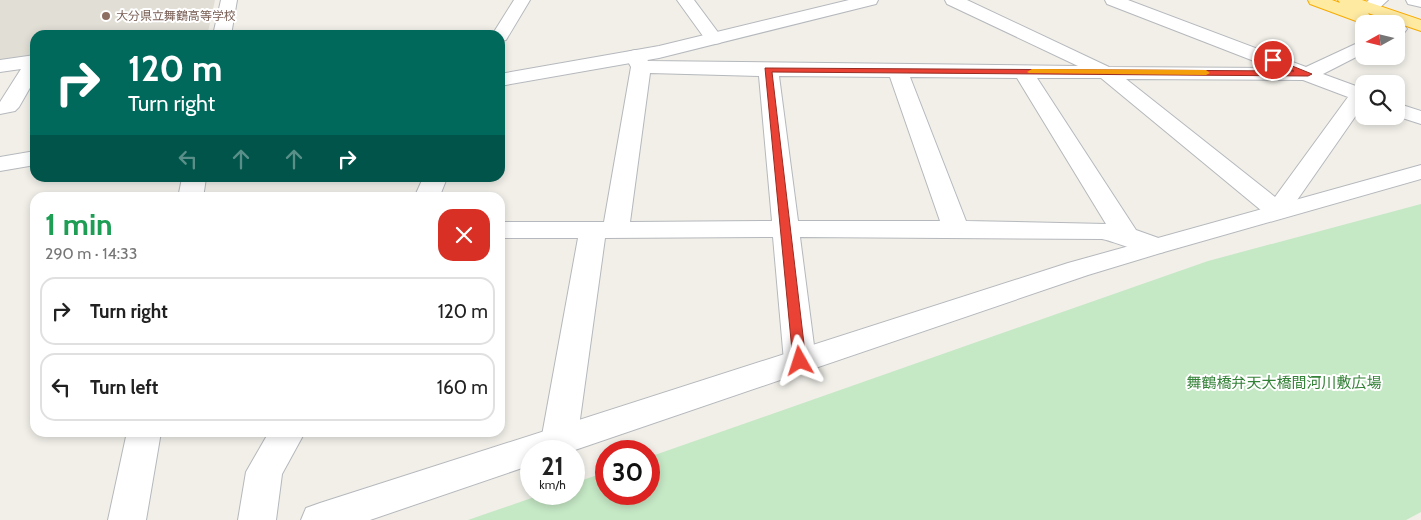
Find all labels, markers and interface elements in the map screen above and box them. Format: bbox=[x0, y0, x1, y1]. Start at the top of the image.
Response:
place label: 大分県立舞鶴高等学校 bbox=[116, 8, 236, 23]
marker: 大分県立舞鶴高等学校 bbox=[100, 10, 112, 22]
north arrow bbox=[1355, 15, 1405, 65]
map controls bbox=[1355, 15, 1405, 125]
pin bbox=[1252, 39, 1294, 81]
icon: arrive bbox=[1259, 46, 1287, 74]
text: 120 m bbox=[128, 47, 222, 90]
icon: right bbox=[45, 50, 110, 115]
button: search bbox=[1355, 75, 1405, 125]
text: Turn right bbox=[128, 90, 215, 117]
icon: left bbox=[174, 145, 202, 173]
icon: ahead bbox=[227, 145, 255, 173]
icon: ahead bbox=[280, 145, 308, 173]
icon: right bbox=[333, 145, 361, 173]
text: 1 min bbox=[45, 206, 113, 243]
button: close bbox=[438, 209, 490, 261]
text: 290 m · 14:33 bbox=[45, 244, 137, 263]
icon: right bbox=[47, 297, 75, 325]
text: Turn right bbox=[90, 300, 168, 323]
text: 120 m bbox=[438, 300, 488, 323]
position arrow bbox=[773, 334, 825, 386]
icon: left bbox=[47, 373, 75, 401]
park label: 舞鶴橋弁天大橋間河川敷広場 bbox=[1186, 374, 1382, 392]
text: Turn left bbox=[90, 376, 158, 399]
text: 160 m bbox=[437, 376, 488, 399]
speed limit sign: 30 bbox=[595, 440, 660, 505]
text: 21 bbox=[541, 451, 564, 481]
text: km/h bbox=[539, 477, 566, 492]

